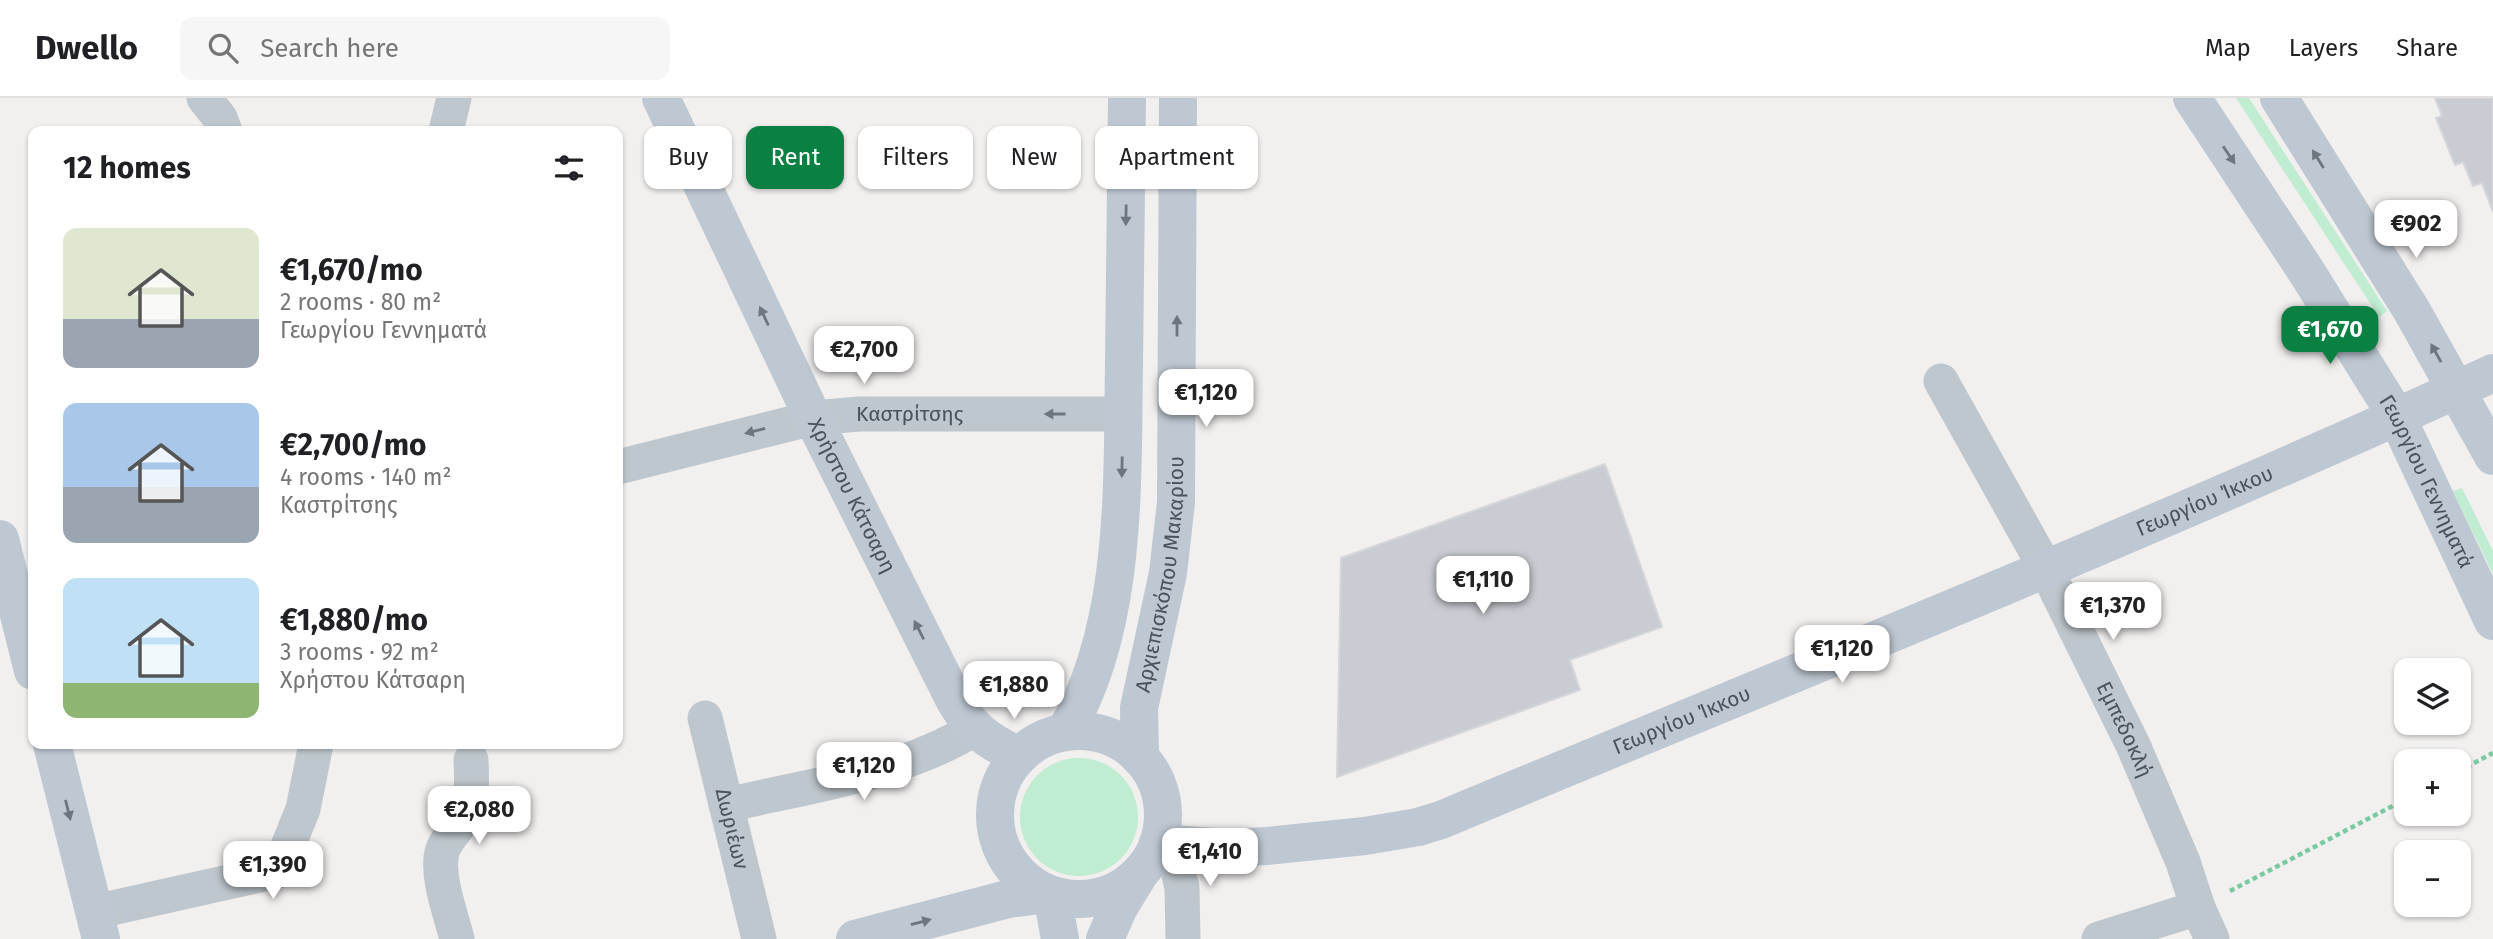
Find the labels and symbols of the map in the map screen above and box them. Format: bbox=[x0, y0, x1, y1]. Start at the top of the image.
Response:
one-way arrow bbox=[2223, 145, 2236, 165]
one-way arrow bbox=[2311, 149, 2324, 169]
pin: €902 bbox=[2375, 200, 2457, 260]
one-way arrow bbox=[1120, 204, 1131, 226]
one-way arrow bbox=[759, 306, 770, 326]
pin: €1,670 bbox=[2273, 306, 2387, 366]
one-way arrow bbox=[1171, 315, 1183, 337]
pin: €2,700 bbox=[807, 327, 921, 386]
one-way arrow bbox=[2430, 344, 2442, 363]
pin: €1,120 bbox=[1149, 370, 1263, 429]
street label: Γεωργίου Γεννηματά bbox=[2373, 390, 2479, 572]
street label: Καστρίτσης bbox=[856, 401, 964, 427]
one-way arrow bbox=[1044, 408, 1066, 420]
street label: Χρήστου Κάτσαρη bbox=[802, 414, 902, 577]
one-way arrow bbox=[744, 426, 766, 437]
one-way arrow bbox=[1117, 456, 1128, 478]
street label: Αρχιεπισκόπου Μακαρίου bbox=[1130, 456, 1189, 695]
street label: Γεωργίου Ίκκου bbox=[2132, 460, 2277, 542]
pin: €1,110 bbox=[1426, 556, 1540, 616]
pin: €1,370 bbox=[2056, 582, 2170, 642]
one-way arrow bbox=[913, 620, 925, 640]
pin: €1,120 bbox=[1785, 626, 1899, 685]
pin: €1,880 bbox=[957, 662, 1071, 721]
street label: Εμπεδοκλή bbox=[2091, 677, 2158, 781]
street label: Γεωργίου Ίκκου bbox=[1609, 680, 1754, 760]
pin: €1,120 bbox=[807, 742, 921, 802]
pin: €2,080 bbox=[422, 786, 536, 846]
street label: Δωριέων bbox=[710, 786, 754, 872]
one-way arrow bbox=[63, 799, 74, 821]
pin: €1,410 bbox=[1153, 828, 1267, 888]
pin: €1,390 bbox=[216, 842, 330, 901]
one-way arrow bbox=[910, 916, 932, 927]

